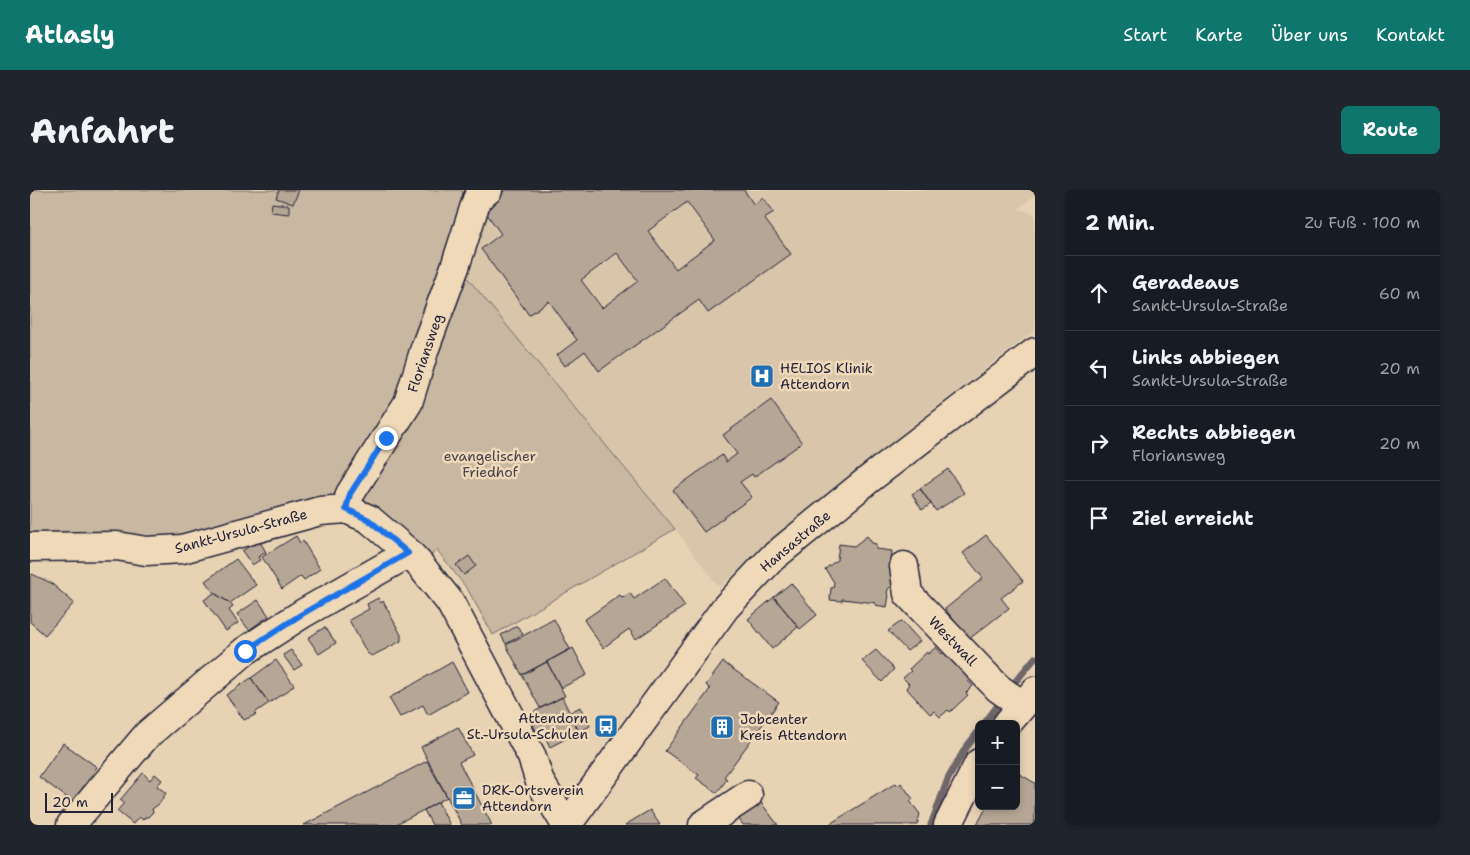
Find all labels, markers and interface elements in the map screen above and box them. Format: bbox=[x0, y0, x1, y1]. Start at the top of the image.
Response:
text: Atlasly bbox=[25, 19, 115, 51]
text: Start bbox=[1123, 23, 1167, 47]
text: Karte bbox=[1195, 23, 1243, 47]
text: Über uns bbox=[1271, 23, 1348, 47]
text: Kontakt bbox=[1376, 23, 1445, 47]
button: Route bbox=[1341, 106, 1440, 154]
text: Anfahrt bbox=[30, 107, 174, 154]
text: 2 Min. bbox=[1085, 209, 1155, 237]
text: Zu Fuß · 100 m bbox=[1305, 212, 1420, 233]
text: Geradeaus bbox=[1132, 270, 1239, 295]
icon: ahead bbox=[1085, 279, 1113, 307]
text: 60 m bbox=[1379, 283, 1420, 304]
text: Sankt-Ursula-Straße bbox=[1132, 295, 1288, 316]
street label: Floriansweg bbox=[403, 311, 447, 395]
text: Links abbiegen bbox=[1132, 345, 1279, 370]
icon: left bbox=[1085, 354, 1113, 382]
text: 20 m bbox=[1379, 358, 1420, 379]
place label: HELIOS Klinik Attendorn bbox=[780, 359, 873, 393]
hospital icon: HELIOS Klinik Attendorn bbox=[749, 363, 775, 389]
text: Sankt-Ursula-Straße bbox=[1132, 370, 1288, 391]
text: Rechts abbiegen bbox=[1132, 420, 1296, 445]
route end bbox=[375, 427, 398, 450]
icon: right bbox=[1085, 429, 1113, 457]
text: 20 m bbox=[1379, 433, 1420, 454]
text: Floriansweg bbox=[1132, 445, 1226, 466]
park label: evangelischer Friedhof bbox=[444, 447, 537, 481]
icon: arrive bbox=[1085, 504, 1113, 532]
street label: Sankt-Ursula-Straße bbox=[173, 505, 309, 557]
street label: Hansastraße bbox=[756, 506, 834, 576]
text: Ziel erreicht bbox=[1132, 506, 1253, 531]
street label: Westwall bbox=[925, 612, 982, 670]
route start bbox=[234, 640, 257, 663]
place label: Attendorn St.-Ursula-Schulen bbox=[467, 709, 588, 743]
place label: Jobcenter Kreis Attendorn bbox=[740, 710, 848, 744]
bus stop icon: Attendorn St.-Ursula-Schulen bbox=[593, 713, 619, 739]
building icon: Jobcenter Kreis Attendorn bbox=[709, 714, 735, 740]
map controls bbox=[975, 720, 1020, 810]
button: + bbox=[975, 720, 1020, 765]
button: − bbox=[975, 765, 1020, 810]
place label: DRK-Ortsverein Attendorn bbox=[482, 781, 584, 815]
office icon: DRK-Ortsverein Attendorn bbox=[451, 785, 477, 811]
scale bar bbox=[45, 790, 112, 813]
text: 20 m bbox=[52, 793, 88, 811]

